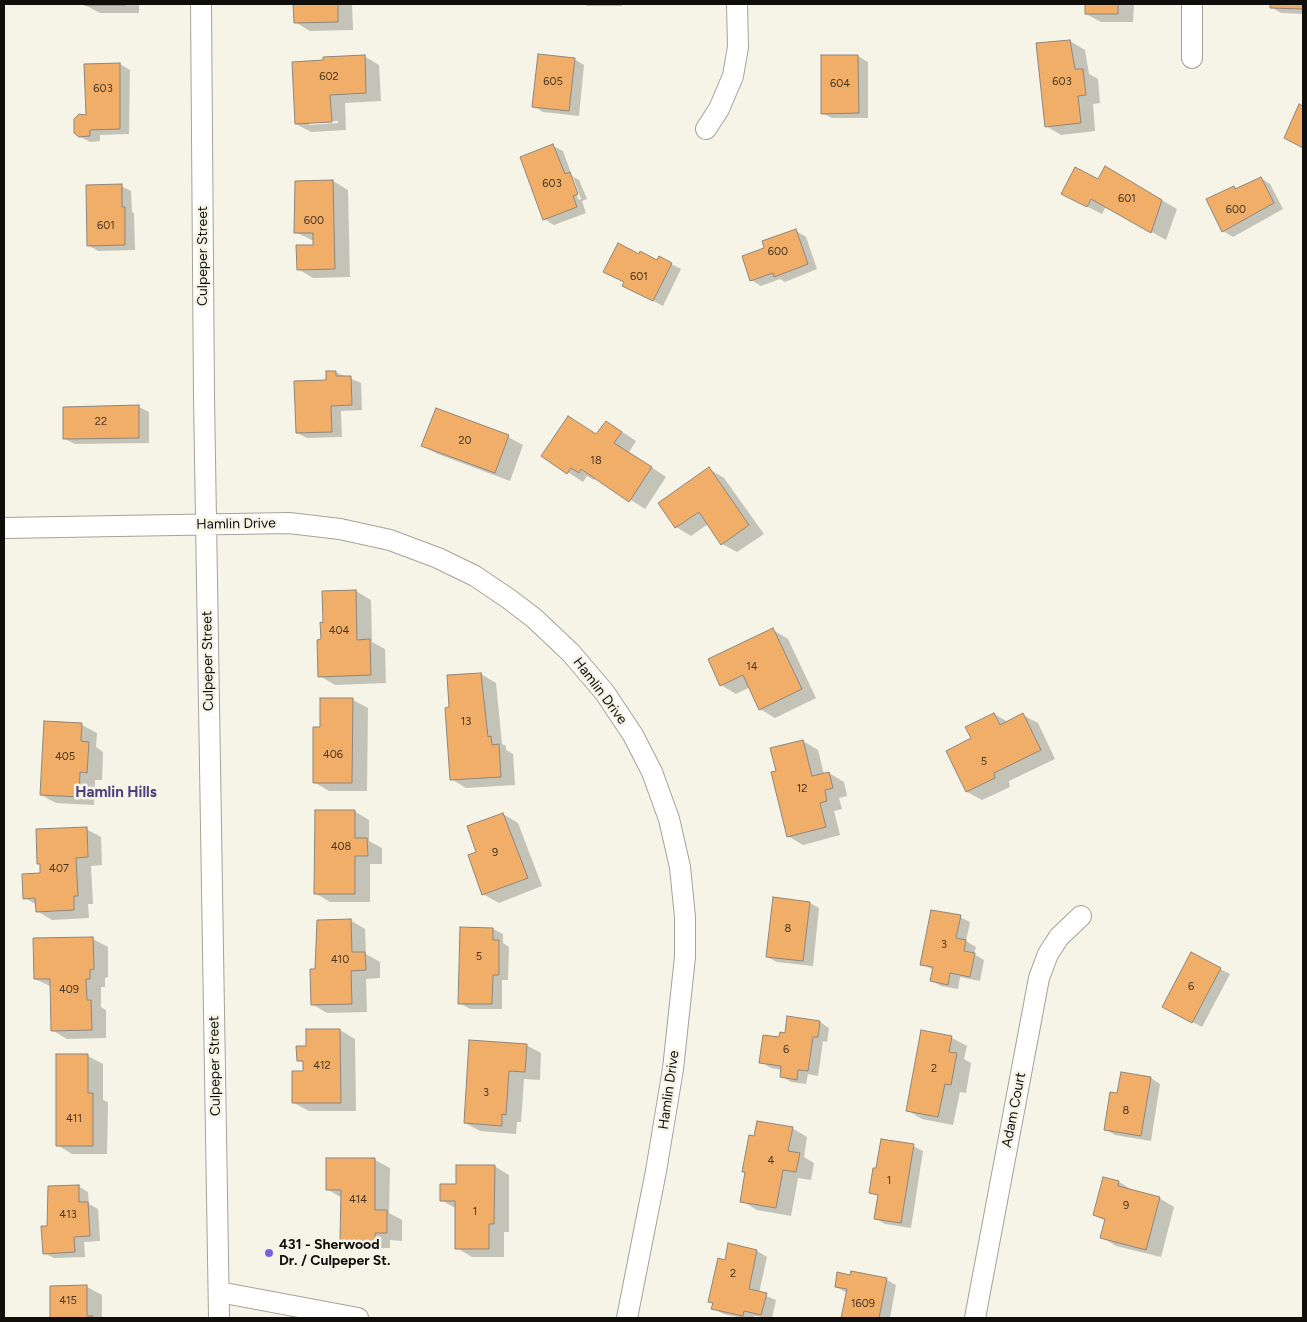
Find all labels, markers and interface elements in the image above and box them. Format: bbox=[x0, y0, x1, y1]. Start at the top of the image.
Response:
house number: 602 bbox=[319, 70, 339, 84]
house number: 605 bbox=[543, 75, 563, 89]
house number: 603 bbox=[1052, 75, 1072, 89]
house number: 604 bbox=[830, 77, 850, 91]
house number: 603 bbox=[93, 82, 113, 96]
house number: 603 bbox=[542, 177, 562, 191]
house number: 601 bbox=[1118, 192, 1136, 206]
house number: 600 bbox=[1226, 203, 1246, 217]
street label: Culpeper Street bbox=[195, 206, 211, 306]
house number: 600 bbox=[304, 214, 324, 228]
house number: 601 bbox=[97, 219, 115, 233]
house number: 600 bbox=[768, 245, 788, 259]
house number: 601 bbox=[630, 270, 648, 284]
house number: 22 bbox=[95, 415, 107, 429]
house number: 20 bbox=[458, 434, 472, 448]
house number: 18 bbox=[590, 454, 602, 468]
street label: Hamlin Drive bbox=[196, 515, 276, 533]
street label: Culpeper Street bbox=[199, 611, 217, 711]
house number: 404 bbox=[329, 624, 349, 638]
street label: Hamlin Drive bbox=[569, 654, 631, 728]
house number: 14 bbox=[746, 660, 758, 674]
house number: 13 bbox=[461, 715, 471, 729]
house number: 406 bbox=[323, 748, 343, 762]
house number: 405 bbox=[55, 750, 75, 764]
house number: 5 bbox=[981, 755, 987, 769]
house number: 12 bbox=[797, 782, 807, 796]
district label: Hamlin Hills bbox=[75, 784, 157, 802]
house number: 408 bbox=[331, 840, 351, 854]
house number: 9 bbox=[492, 846, 498, 860]
house number: 407 bbox=[49, 862, 69, 876]
house number: 8 bbox=[785, 922, 791, 936]
house number: 3 bbox=[941, 938, 947, 952]
house number: 5 bbox=[476, 950, 482, 964]
house number: 410 bbox=[331, 953, 349, 967]
house number: 6 bbox=[1188, 980, 1194, 994]
house number: 409 bbox=[59, 983, 79, 997]
street label: Culpeper Street bbox=[206, 1016, 224, 1116]
house number: 6 bbox=[783, 1043, 789, 1057]
street label: Hamlin Drive bbox=[655, 1049, 683, 1131]
house number: 412 bbox=[313, 1059, 331, 1073]
house number: 2 bbox=[931, 1062, 937, 1076]
street label: Adam Court bbox=[998, 1071, 1030, 1149]
house number: 3 bbox=[483, 1086, 489, 1100]
house number: 8 bbox=[1123, 1104, 1129, 1118]
house number: 411 bbox=[66, 1112, 82, 1126]
house number: 4 bbox=[768, 1154, 774, 1168]
house number: 1 bbox=[887, 1174, 891, 1188]
house number: 414 bbox=[349, 1193, 367, 1207]
house number: 9 bbox=[1123, 1199, 1129, 1213]
house number: 1 bbox=[473, 1205, 477, 1219]
house number: 413 bbox=[59, 1208, 77, 1222]
place label: 431 - Sherwood Dr. / Culpeper St. bbox=[279, 1237, 390, 1270]
marker: 431 - Sherwood Dr. / Culpeper St. bbox=[263, 1247, 275, 1259]
house number: 2 bbox=[730, 1267, 736, 1281]
house number: 415 bbox=[59, 1294, 77, 1308]
house number: 1609 bbox=[851, 1297, 875, 1311]

